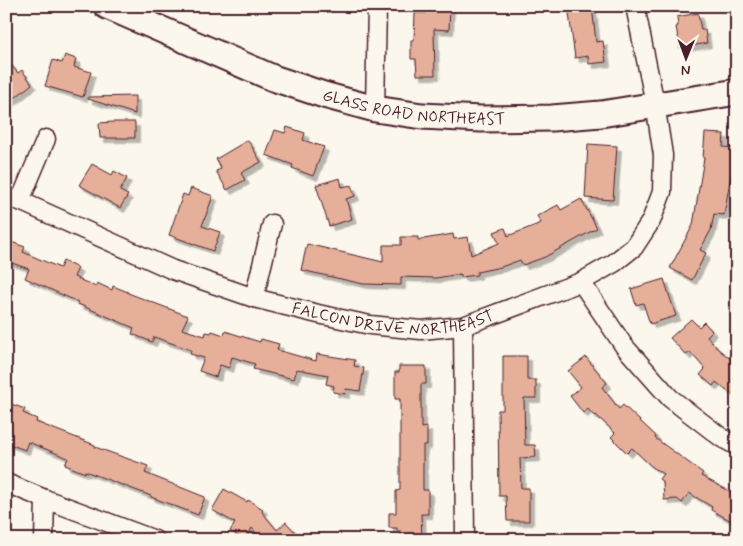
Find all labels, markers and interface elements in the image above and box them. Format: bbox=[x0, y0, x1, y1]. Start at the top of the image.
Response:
north arrow bbox=[660, 32, 710, 82]
text: N bbox=[681, 61, 691, 79]
street label: GLASS ROAD NORTHEAST bbox=[320, 85, 505, 130]
street label: FALCON DRIVE NORTHEAST bbox=[290, 297, 497, 341]

